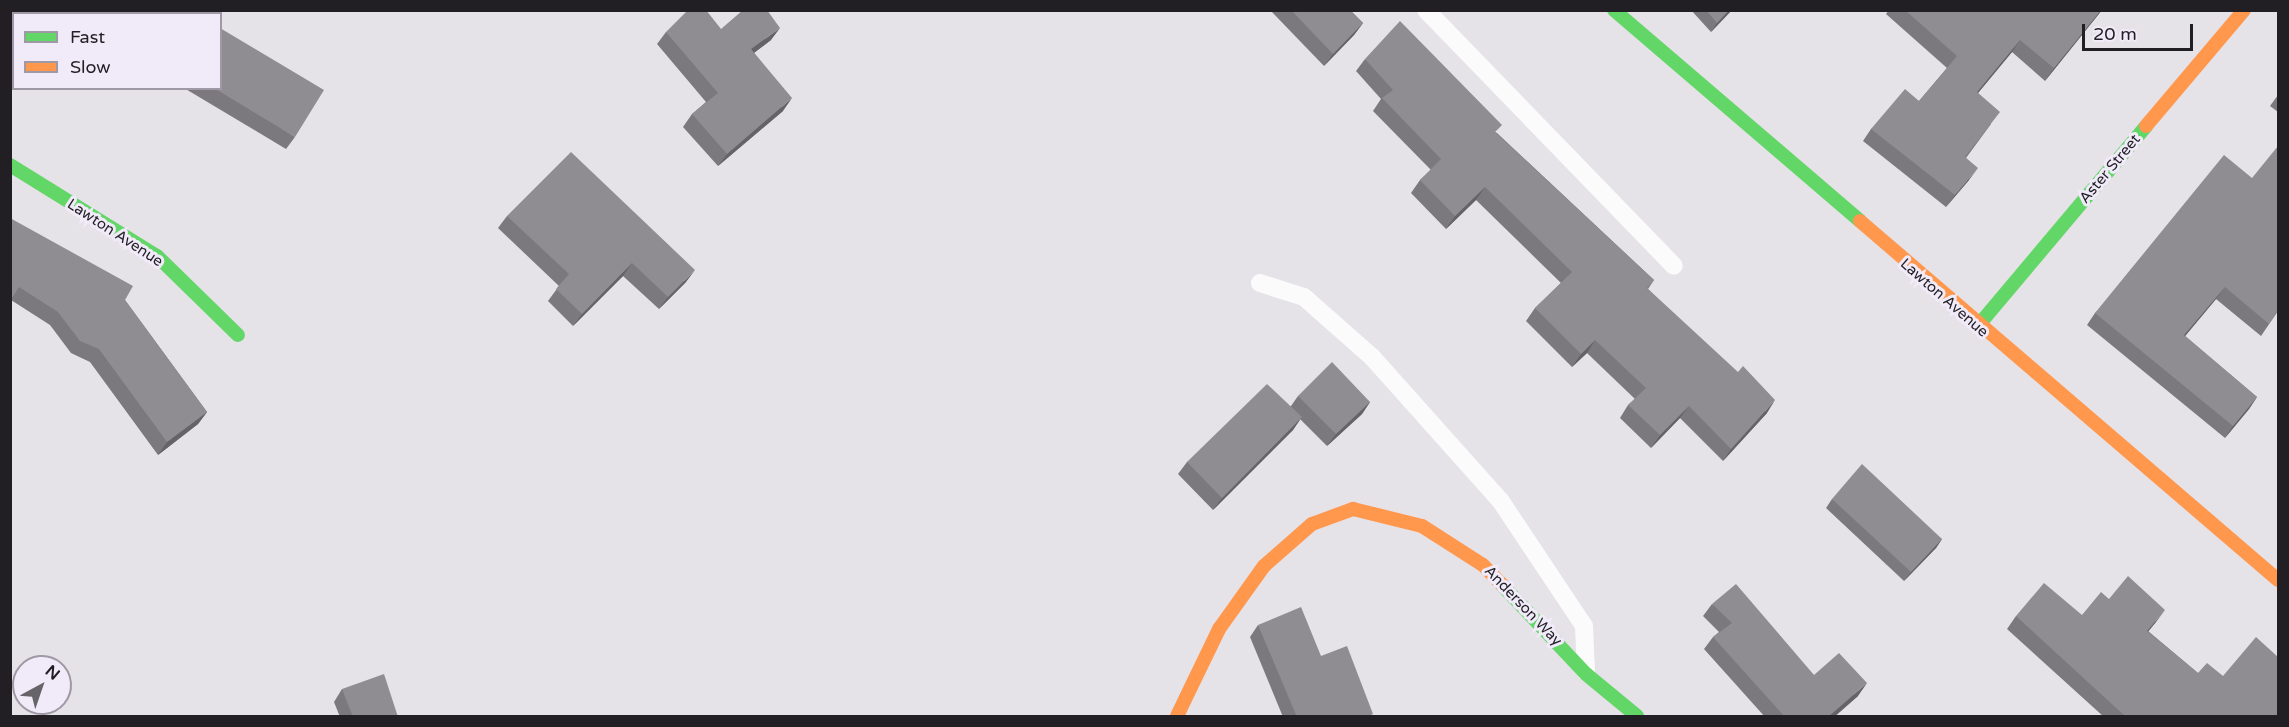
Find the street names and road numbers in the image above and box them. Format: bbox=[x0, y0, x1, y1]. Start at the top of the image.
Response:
street label: Aster Street bbox=[2076, 131, 2144, 207]
street label: Lawton Avenue bbox=[64, 195, 166, 271]
street label: Lawton Avenue bbox=[1896, 255, 1992, 341]
street label: Anderson Way bbox=[1480, 562, 1566, 650]

